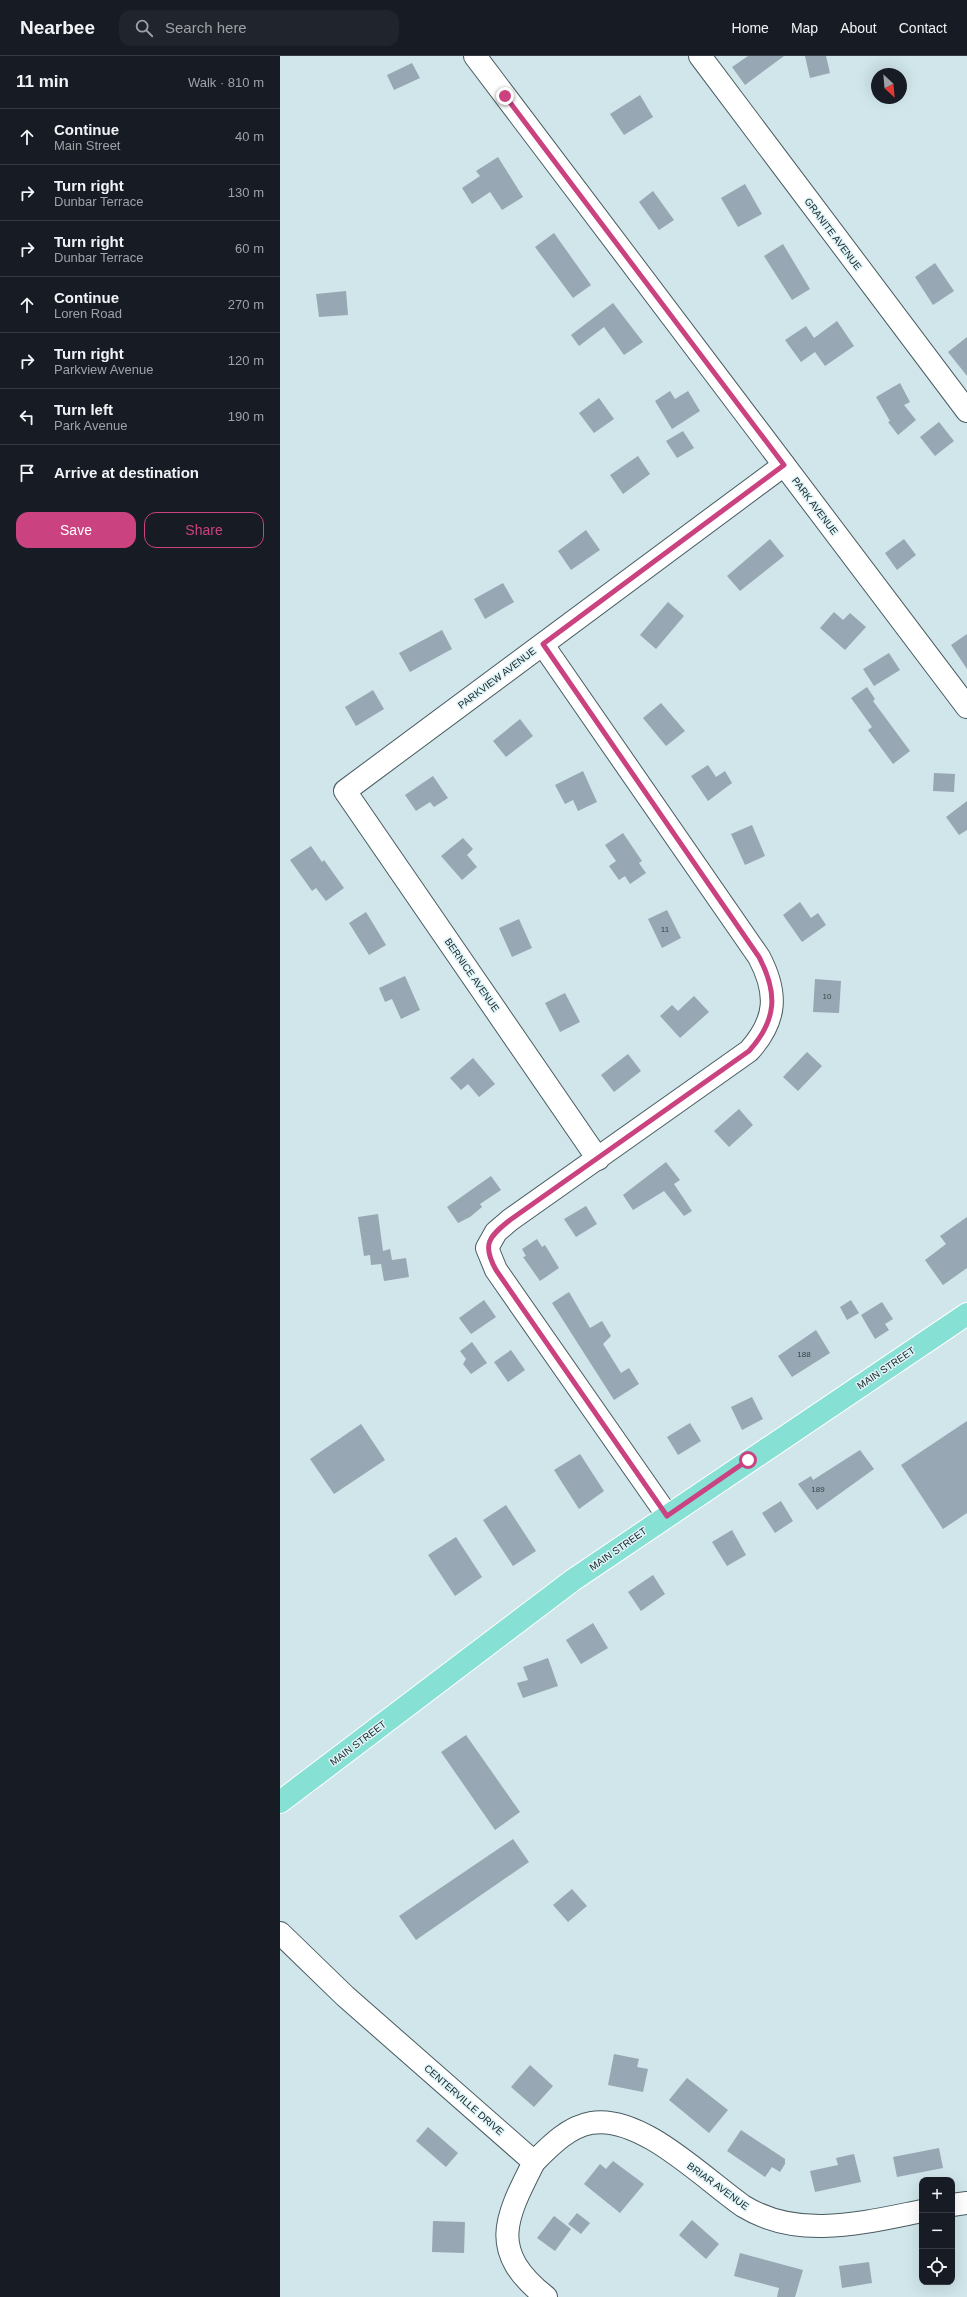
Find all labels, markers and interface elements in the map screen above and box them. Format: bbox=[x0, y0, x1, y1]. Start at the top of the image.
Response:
search box bbox=[119, 10, 399, 46]
text: Nearbee bbox=[20, 17, 95, 38]
icon: search bbox=[133, 17, 155, 39]
text: Search here bbox=[165, 19, 247, 36]
text: Home bbox=[732, 20, 769, 36]
text: Map bbox=[791, 20, 818, 36]
text: About bbox=[840, 20, 877, 36]
text: Contact bbox=[899, 20, 947, 36]
north arrow bbox=[871, 68, 907, 104]
text: 11 min bbox=[16, 72, 69, 91]
text: Walk · 810 m bbox=[188, 75, 264, 90]
route end bbox=[496, 87, 514, 105]
text: Continue bbox=[54, 121, 119, 138]
icon: ahead bbox=[16, 126, 38, 148]
text: 40 m bbox=[235, 129, 264, 144]
text: Main Street bbox=[54, 138, 120, 153]
text: Turn right bbox=[54, 177, 124, 194]
icon: right bbox=[16, 182, 38, 204]
text: 130 m bbox=[228, 185, 264, 200]
text: Dunbar Terrace bbox=[54, 194, 143, 209]
street label: GRANITE AVENUE bbox=[802, 196, 864, 272]
text: Turn right bbox=[54, 233, 124, 250]
icon: right bbox=[16, 238, 38, 260]
text: 60 m bbox=[235, 241, 264, 256]
text: Dunbar Terrace bbox=[54, 250, 143, 265]
text: Continue bbox=[54, 289, 119, 306]
icon: ahead bbox=[16, 294, 38, 316]
text: 270 m bbox=[228, 297, 264, 312]
text: Loren Road bbox=[54, 306, 122, 321]
text: Turn right bbox=[54, 345, 124, 362]
icon: right bbox=[16, 350, 38, 372]
text: 120 m bbox=[228, 353, 264, 368]
text: Parkview Avenue bbox=[54, 362, 154, 377]
text: Turn left bbox=[54, 401, 113, 418]
icon: left bbox=[16, 406, 38, 428]
text: 190 m bbox=[228, 409, 264, 424]
text: Park Avenue bbox=[54, 418, 127, 433]
icon: arrive bbox=[16, 462, 38, 484]
text: Arrive at destination bbox=[54, 464, 199, 481]
street label: PARK AVENUE bbox=[790, 475, 840, 537]
button: Save bbox=[16, 512, 136, 548]
button: Share bbox=[144, 512, 264, 548]
street label: PARKVIEW AVENUE bbox=[456, 645, 538, 711]
house number: 11 bbox=[661, 925, 670, 934]
street label: BERNICE AVENUE bbox=[443, 936, 502, 1014]
house number: 10 bbox=[823, 992, 832, 1001]
street label: MAIN STREET bbox=[855, 1345, 917, 1391]
house number: 188 bbox=[797, 1350, 811, 1359]
route start bbox=[739, 1451, 757, 1469]
house number: 189 bbox=[811, 1485, 825, 1494]
street label: MAIN STREET bbox=[587, 1525, 649, 1573]
street label: MAIN STREET bbox=[328, 1718, 388, 1768]
street label: CENTERVILLE DRIVE bbox=[422, 2063, 506, 2138]
street label: BRIAR AVENUE bbox=[685, 2160, 751, 2212]
map controls bbox=[919, 2177, 955, 2285]
button: + bbox=[919, 2177, 955, 2213]
button: − bbox=[919, 2213, 955, 2249]
button: locate bbox=[919, 2249, 955, 2285]

